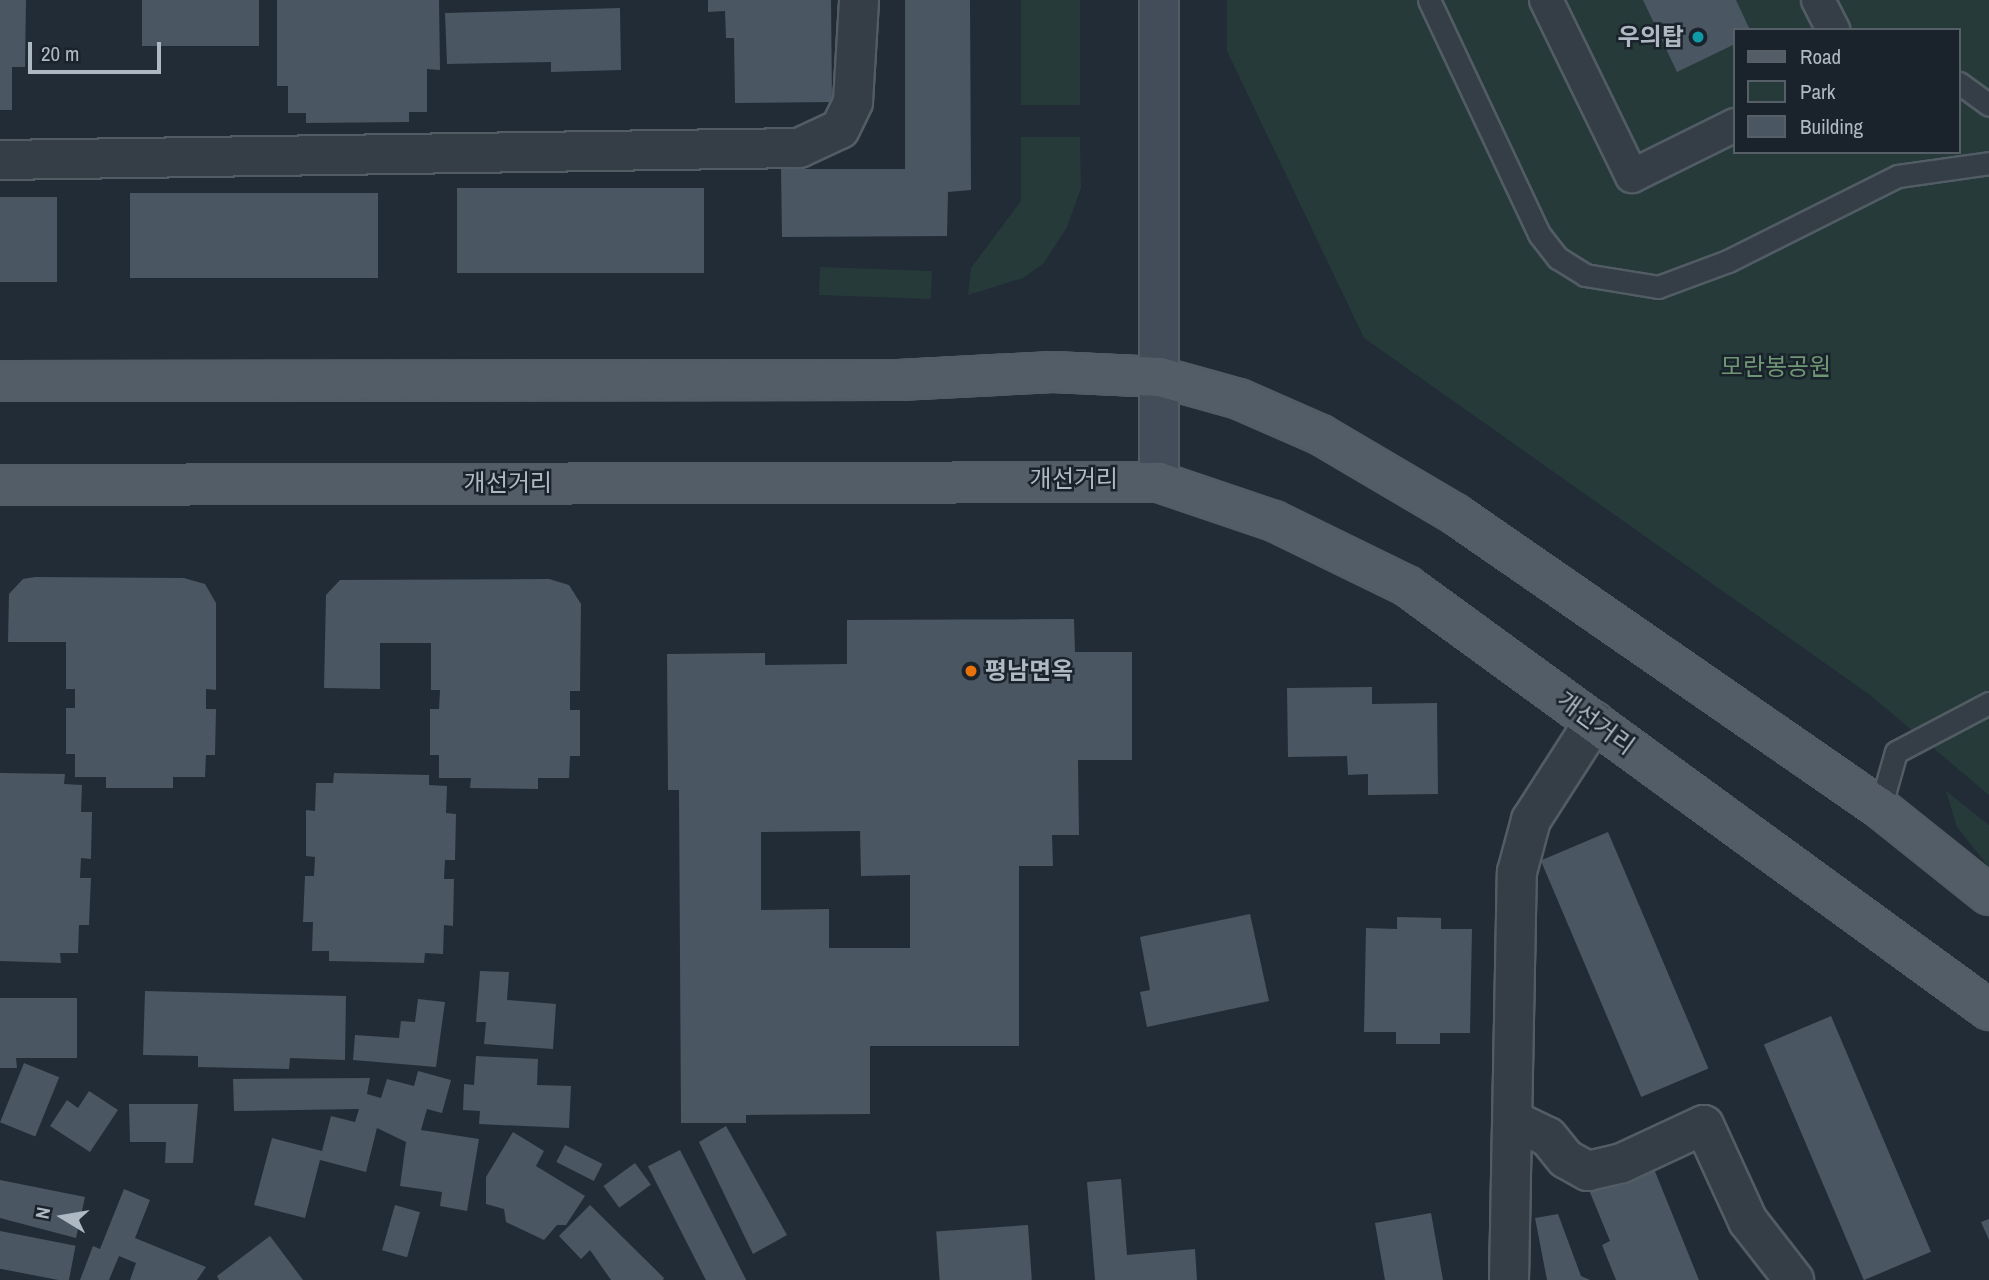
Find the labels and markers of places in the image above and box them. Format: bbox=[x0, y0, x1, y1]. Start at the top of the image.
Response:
place label: 우의탑 bbox=[1618, 23, 1684, 51]
marker: 우의탑 bbox=[1690, 29, 1706, 45]
place label: 평남면옥 bbox=[985, 657, 1073, 685]
marker: 평남면옥 bbox=[963, 663, 979, 679]

